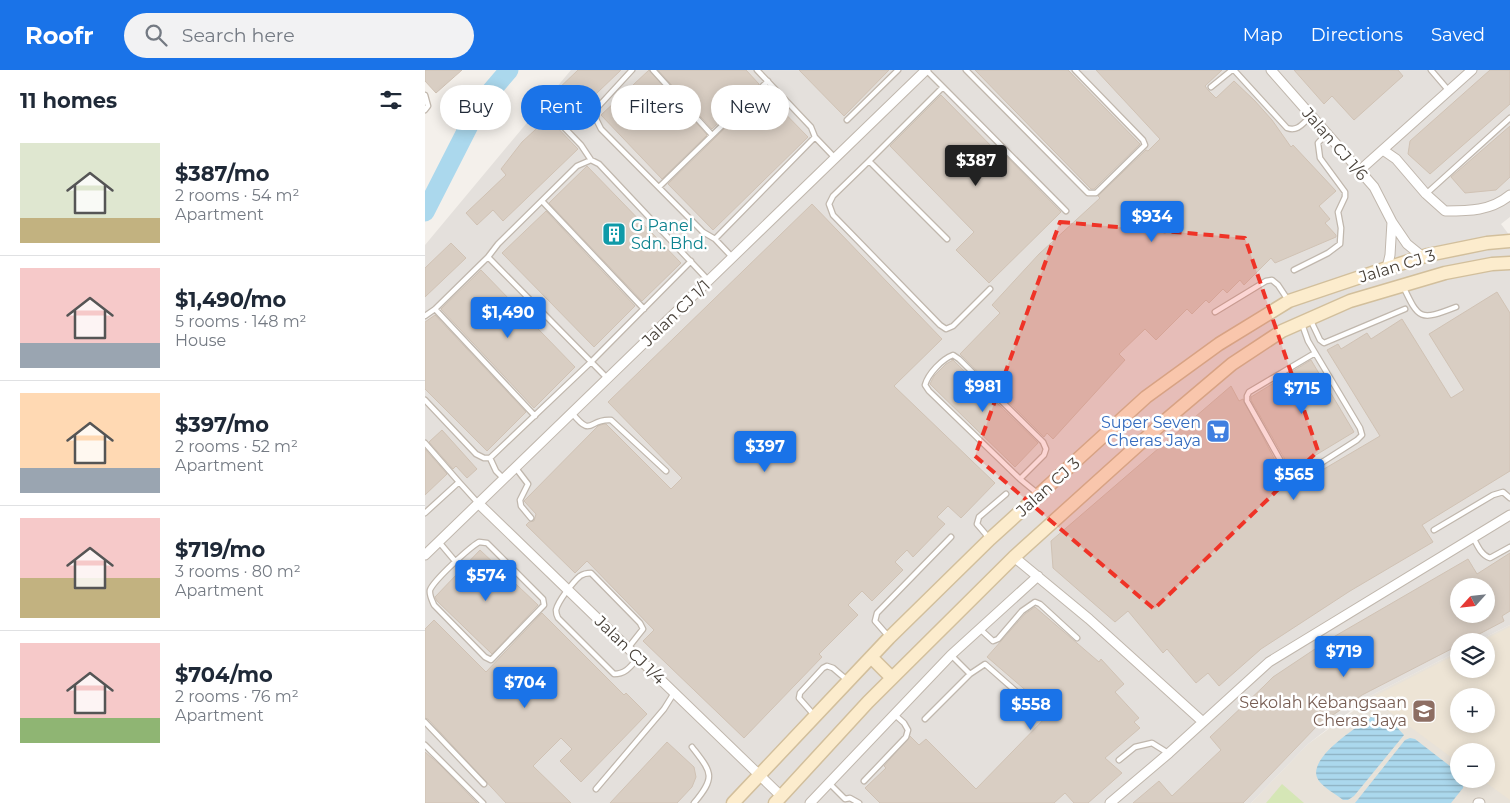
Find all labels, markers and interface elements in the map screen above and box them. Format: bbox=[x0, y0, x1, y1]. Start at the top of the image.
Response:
search box bbox=[124, 13, 474, 58]
text: Roofr bbox=[25, 21, 94, 50]
icon: search bbox=[142, 21, 170, 49]
text: Search here bbox=[182, 24, 295, 47]
text: Map bbox=[1243, 24, 1283, 46]
text: Directions bbox=[1311, 24, 1403, 46]
text: Saved bbox=[1431, 24, 1485, 46]
chip: Buy bbox=[440, 85, 511, 130]
chip: Rent bbox=[521, 85, 601, 130]
chip: Filters bbox=[611, 85, 701, 130]
chip: New bbox=[711, 85, 789, 130]
icon: filters bbox=[377, 86, 405, 114]
text: 11 homes bbox=[20, 88, 117, 113]
street label: Jalan CJ 1/6 bbox=[1298, 103, 1372, 185]
pin: $387 bbox=[946, 144, 1006, 187]
text: $387 bbox=[956, 151, 996, 170]
text: $387/mo bbox=[175, 161, 270, 186]
icon: home bbox=[60, 163, 120, 223]
text: 2 rooms · 54 m² bbox=[175, 186, 299, 205]
pin: $934 bbox=[1122, 200, 1182, 243]
text: Apartment bbox=[175, 205, 264, 224]
text: $934 bbox=[1132, 207, 1172, 226]
place label: G Panel Sdn. Bhd. bbox=[631, 216, 707, 253]
building icon: G Panel Sdn. Bhd. bbox=[601, 221, 627, 247]
street label: Jalan CJ 3 bbox=[1356, 245, 1437, 287]
street label: Jalan CJ 1/1 bbox=[637, 276, 714, 351]
text: $1,490/mo bbox=[175, 287, 286, 312]
icon: home bbox=[60, 288, 120, 348]
pin: $1,490 bbox=[467, 296, 549, 339]
text: $1,490 bbox=[482, 303, 534, 322]
text: 5 rooms · 148 m² bbox=[175, 312, 307, 331]
text: House bbox=[175, 331, 226, 350]
pin: $981 bbox=[953, 370, 1013, 413]
pin: $715 bbox=[1272, 372, 1332, 415]
text: $981 bbox=[964, 377, 1002, 396]
text: $715 bbox=[1284, 379, 1320, 398]
text: $397/mo bbox=[175, 412, 269, 437]
icon: home bbox=[60, 413, 120, 473]
place label: Super Seven Cheras Jaya bbox=[1101, 413, 1201, 450]
supermarket icon: Super Seven Cheras Jaya bbox=[1205, 418, 1231, 444]
pin: $397 bbox=[735, 430, 795, 473]
text: 2 rooms · 52 m² bbox=[175, 437, 298, 456]
text: $397 bbox=[745, 437, 785, 456]
street label: Jalan CJ 3 bbox=[1012, 454, 1084, 521]
text: Apartment bbox=[175, 456, 264, 475]
pin: $565 bbox=[1264, 458, 1324, 501]
text: $565 bbox=[1274, 465, 1314, 484]
text: $719/mo bbox=[175, 537, 265, 562]
icon: home bbox=[60, 538, 120, 598]
pin: $574 bbox=[456, 560, 516, 602]
text: 3 rooms · 80 m² bbox=[175, 562, 301, 581]
text: $574 bbox=[466, 566, 506, 585]
north arrow bbox=[1450, 578, 1495, 622]
map controls bbox=[1450, 578, 1495, 788]
text: Apartment bbox=[175, 581, 264, 600]
street label: Jalan CJ 1/4 bbox=[590, 611, 669, 689]
button: layers bbox=[1450, 633, 1495, 678]
pin: $719 bbox=[1314, 636, 1374, 678]
text: $719 bbox=[1326, 642, 1362, 661]
text: $704/mo bbox=[175, 662, 273, 687]
icon: home bbox=[60, 663, 120, 723]
pin: $704 bbox=[495, 666, 555, 709]
text: $704 bbox=[504, 673, 546, 692]
text: 2 rooms · 76 m² bbox=[175, 687, 299, 706]
pin: $558 bbox=[1001, 688, 1061, 731]
button: + bbox=[1450, 688, 1495, 733]
place label: Sekolah Kebangsaan Cheras Jaya bbox=[1239, 693, 1407, 730]
text: $558 bbox=[1011, 695, 1051, 714]
school or university icon: Sekolah Kebangsaan Cheras Jaya bbox=[1411, 698, 1437, 724]
text: Apartment bbox=[175, 706, 264, 725]
button: − bbox=[1450, 743, 1495, 788]

